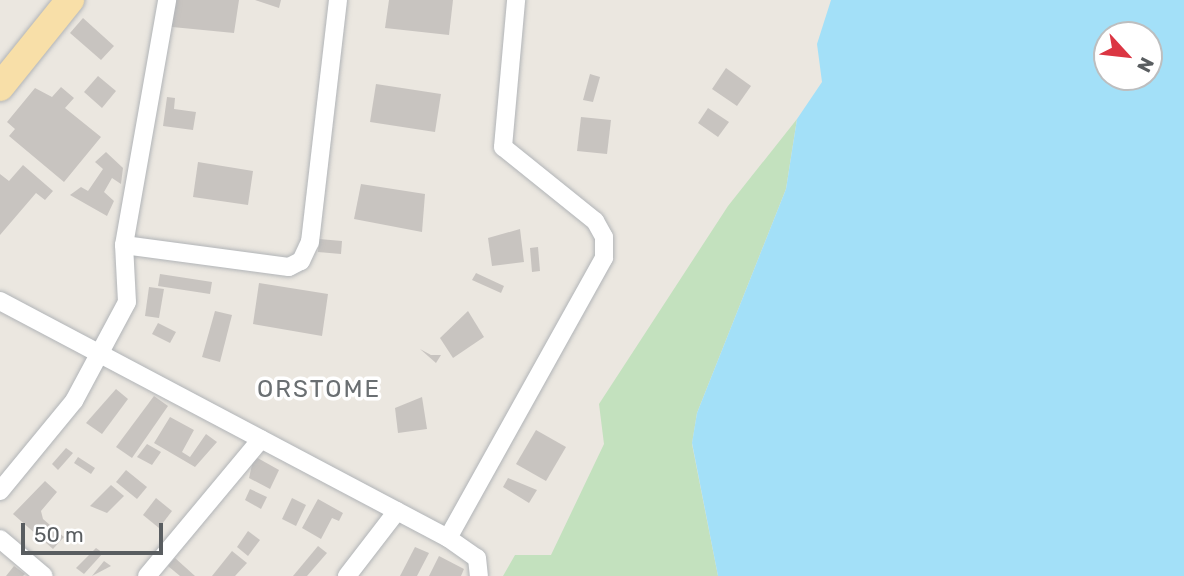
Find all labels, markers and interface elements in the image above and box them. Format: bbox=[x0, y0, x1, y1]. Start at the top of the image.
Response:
north arrow bbox=[1093, 21, 1163, 91]
text: N bbox=[1132, 54, 1159, 76]
district label: ORSTOME bbox=[258, 376, 380, 404]
scale bar bbox=[24, 510, 166, 554]
text: 50 m bbox=[34, 522, 84, 547]

